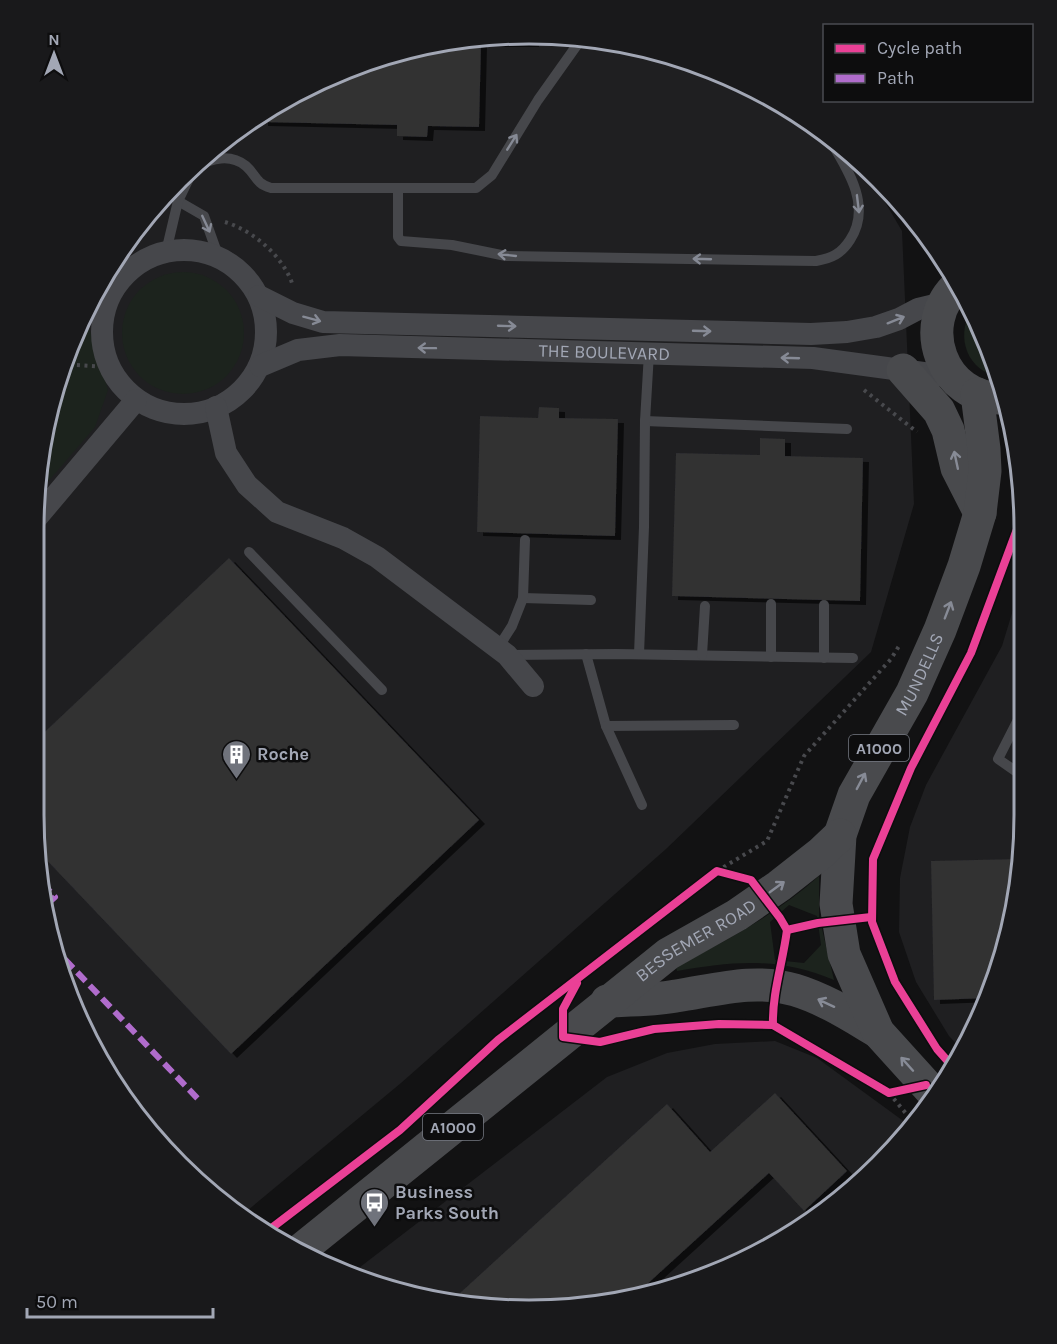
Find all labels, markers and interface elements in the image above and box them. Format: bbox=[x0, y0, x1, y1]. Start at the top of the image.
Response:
north arrow bbox=[24, 24, 84, 84]
legend bbox=[823, 24, 1033, 102]
text: N bbox=[48, 30, 60, 49]
text: Cycle path bbox=[877, 37, 962, 59]
text: Path bbox=[877, 67, 915, 89]
one-way arrow bbox=[506, 134, 518, 151]
one-way arrow bbox=[853, 193, 864, 213]
one-way arrow bbox=[200, 215, 212, 233]
one-way arrow bbox=[498, 249, 518, 260]
one-way arrow bbox=[692, 253, 712, 265]
one-way arrow bbox=[303, 313, 322, 325]
one-way arrow bbox=[886, 314, 905, 325]
one-way arrow bbox=[496, 321, 516, 332]
one-way arrow bbox=[691, 326, 711, 337]
street label: THE BOULEVARD bbox=[538, 339, 670, 365]
one-way arrow bbox=[418, 342, 438, 354]
one-way arrow bbox=[781, 352, 801, 363]
one-way arrow bbox=[949, 451, 961, 470]
one-way arrow bbox=[943, 601, 954, 620]
street label: MUNDELLS bbox=[890, 629, 948, 720]
road number: A1000 bbox=[849, 735, 909, 761]
building icon: Roche bbox=[220, 738, 252, 780]
place label: Roche bbox=[257, 743, 309, 765]
one-way arrow bbox=[855, 773, 867, 790]
one-way arrow bbox=[769, 881, 785, 893]
street label: BESSEMER ROAD bbox=[631, 894, 761, 987]
one-way arrow bbox=[818, 997, 836, 1009]
one-way arrow bbox=[900, 1057, 914, 1072]
road number: A1000 bbox=[423, 1114, 483, 1140]
place label: Business Parks South bbox=[395, 1181, 499, 1224]
bus stop icon: Business Parks South bbox=[358, 1186, 390, 1228]
scale bar bbox=[27, 1281, 213, 1319]
text: 50 m bbox=[36, 1291, 78, 1313]

